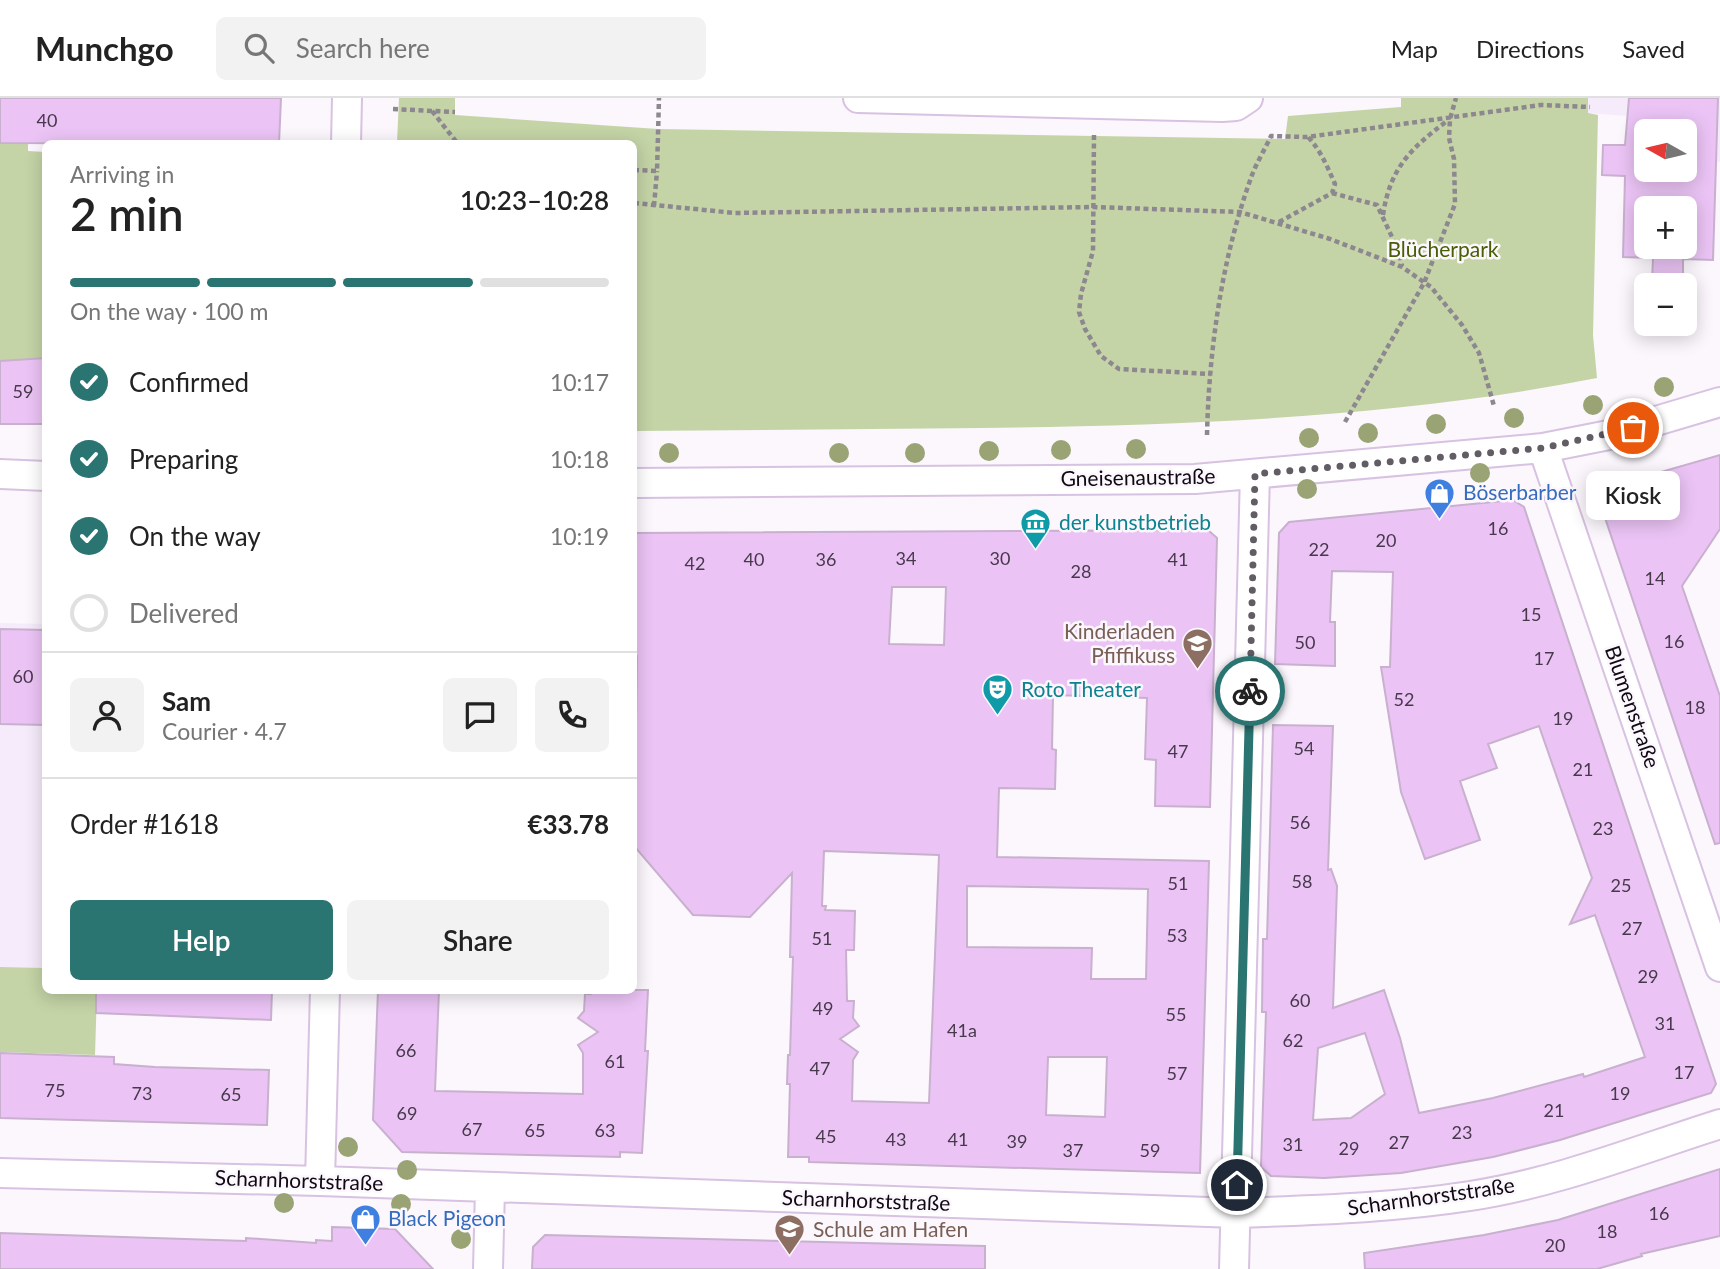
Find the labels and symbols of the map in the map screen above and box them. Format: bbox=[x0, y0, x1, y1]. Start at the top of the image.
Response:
house number: 40 bbox=[37, 109, 57, 131]
north arrow bbox=[1634, 119, 1698, 182]
park label: Blücherpark bbox=[1387, 236, 1499, 261]
house number: 59 bbox=[13, 380, 33, 402]
pin bbox=[1603, 398, 1663, 458]
street label: Gneisenaustraße bbox=[1060, 463, 1216, 490]
callout: Kiosk bbox=[1586, 470, 1680, 519]
shop icon: Böserbarber bbox=[1423, 476, 1457, 520]
place label: Böserbarber bbox=[1463, 479, 1577, 504]
museum icon: der kunstbetrieb bbox=[1019, 506, 1053, 550]
place label: der kunstbetrieb bbox=[1059, 509, 1211, 534]
house number: 16 bbox=[1488, 517, 1508, 539]
house number: 20 bbox=[1376, 529, 1396, 551]
house number: 22 bbox=[1309, 538, 1329, 560]
house number: 34 bbox=[896, 547, 916, 569]
house number: 30 bbox=[990, 547, 1010, 569]
house number: 40 bbox=[744, 548, 764, 570]
house number: 36 bbox=[816, 548, 836, 570]
house number: 41 bbox=[1168, 548, 1188, 570]
house number: 42 bbox=[685, 552, 705, 574]
house number: 28 bbox=[1071, 560, 1091, 582]
house number: 14 bbox=[1645, 567, 1665, 589]
house number: 15 bbox=[1521, 603, 1541, 625]
place label: Kinderladen Pfiffikuss bbox=[1064, 618, 1175, 667]
school or university icon: Kinderladen Pfiffikuss bbox=[1181, 627, 1215, 671]
house number: 16 bbox=[1664, 630, 1684, 652]
house number: 50 bbox=[1295, 631, 1315, 653]
street label: Blumenstraße bbox=[1601, 642, 1666, 771]
house number: 17 bbox=[1534, 647, 1554, 669]
courier bbox=[1215, 656, 1285, 726]
house number: 60 bbox=[13, 665, 33, 687]
theatre icon: Roto Theater bbox=[981, 673, 1015, 717]
place label: Roto Theater bbox=[1021, 676, 1141, 701]
house number: 52 bbox=[1394, 688, 1414, 710]
house number: 18 bbox=[1685, 696, 1705, 718]
house number: 19 bbox=[1553, 707, 1573, 729]
house number: 54 bbox=[1294, 737, 1314, 759]
house number: 47 bbox=[1168, 740, 1188, 762]
house number: 21 bbox=[1573, 758, 1593, 780]
house number: 56 bbox=[1290, 811, 1310, 833]
house number: 23 bbox=[1593, 817, 1613, 839]
house number: 58 bbox=[1292, 870, 1312, 892]
house number: 51 bbox=[1168, 872, 1188, 894]
house number: 25 bbox=[1611, 874, 1631, 896]
house number: 27 bbox=[1622, 917, 1642, 939]
house number: 53 bbox=[1167, 924, 1187, 946]
house number: 51 bbox=[812, 927, 832, 949]
house number: 29 bbox=[1638, 965, 1658, 987]
house number: 60 bbox=[1290, 989, 1310, 1011]
house number: 49 bbox=[813, 997, 833, 1019]
house number: 55 bbox=[1166, 1003, 1186, 1025]
house number: 31 bbox=[1655, 1012, 1675, 1034]
house number: 41a bbox=[947, 1019, 977, 1041]
house number: 62 bbox=[1283, 1029, 1303, 1051]
house number: 66 bbox=[396, 1039, 416, 1061]
house number: 61 bbox=[605, 1050, 625, 1072]
house number: 47 bbox=[810, 1057, 830, 1079]
house number: 17 bbox=[1674, 1061, 1694, 1083]
house number: 57 bbox=[1167, 1062, 1187, 1084]
house number: 75 bbox=[45, 1079, 65, 1101]
house number: 73 bbox=[132, 1082, 152, 1104]
house number: 19 bbox=[1610, 1082, 1630, 1104]
house number: 65 bbox=[221, 1083, 241, 1105]
house number: 21 bbox=[1544, 1099, 1564, 1121]
house number: 69 bbox=[397, 1102, 417, 1124]
house number: 67 bbox=[462, 1118, 482, 1140]
house number: 65 bbox=[525, 1119, 545, 1141]
house number: 63 bbox=[595, 1119, 615, 1141]
house number: 23 bbox=[1452, 1121, 1472, 1143]
house number: 45 bbox=[816, 1125, 836, 1147]
house number: 43 bbox=[886, 1128, 906, 1150]
house number: 41 bbox=[948, 1128, 968, 1150]
house number: 39 bbox=[1007, 1130, 1027, 1152]
house number: 27 bbox=[1389, 1131, 1409, 1153]
house number: 31 bbox=[1283, 1133, 1303, 1155]
house number: 29 bbox=[1339, 1137, 1359, 1159]
house number: 37 bbox=[1063, 1139, 1083, 1161]
house number: 59 bbox=[1140, 1139, 1160, 1161]
pin bbox=[1207, 1155, 1267, 1215]
street label: Scharnhorststraße bbox=[214, 1164, 384, 1195]
street label: Scharnhorststraße bbox=[1346, 1171, 1516, 1220]
street label: Scharnhorststraße bbox=[781, 1184, 951, 1215]
shop icon: Black Pigeon bbox=[348, 1202, 382, 1246]
house number: 16 bbox=[1649, 1202, 1669, 1224]
place label: Black Pigeon bbox=[388, 1205, 506, 1230]
school or university icon: Schule am Hafen bbox=[773, 1213, 807, 1257]
place label: Schule am Hafen bbox=[813, 1216, 968, 1241]
house number: 18 bbox=[1597, 1220, 1617, 1242]
house number: 20 bbox=[1545, 1234, 1565, 1256]

